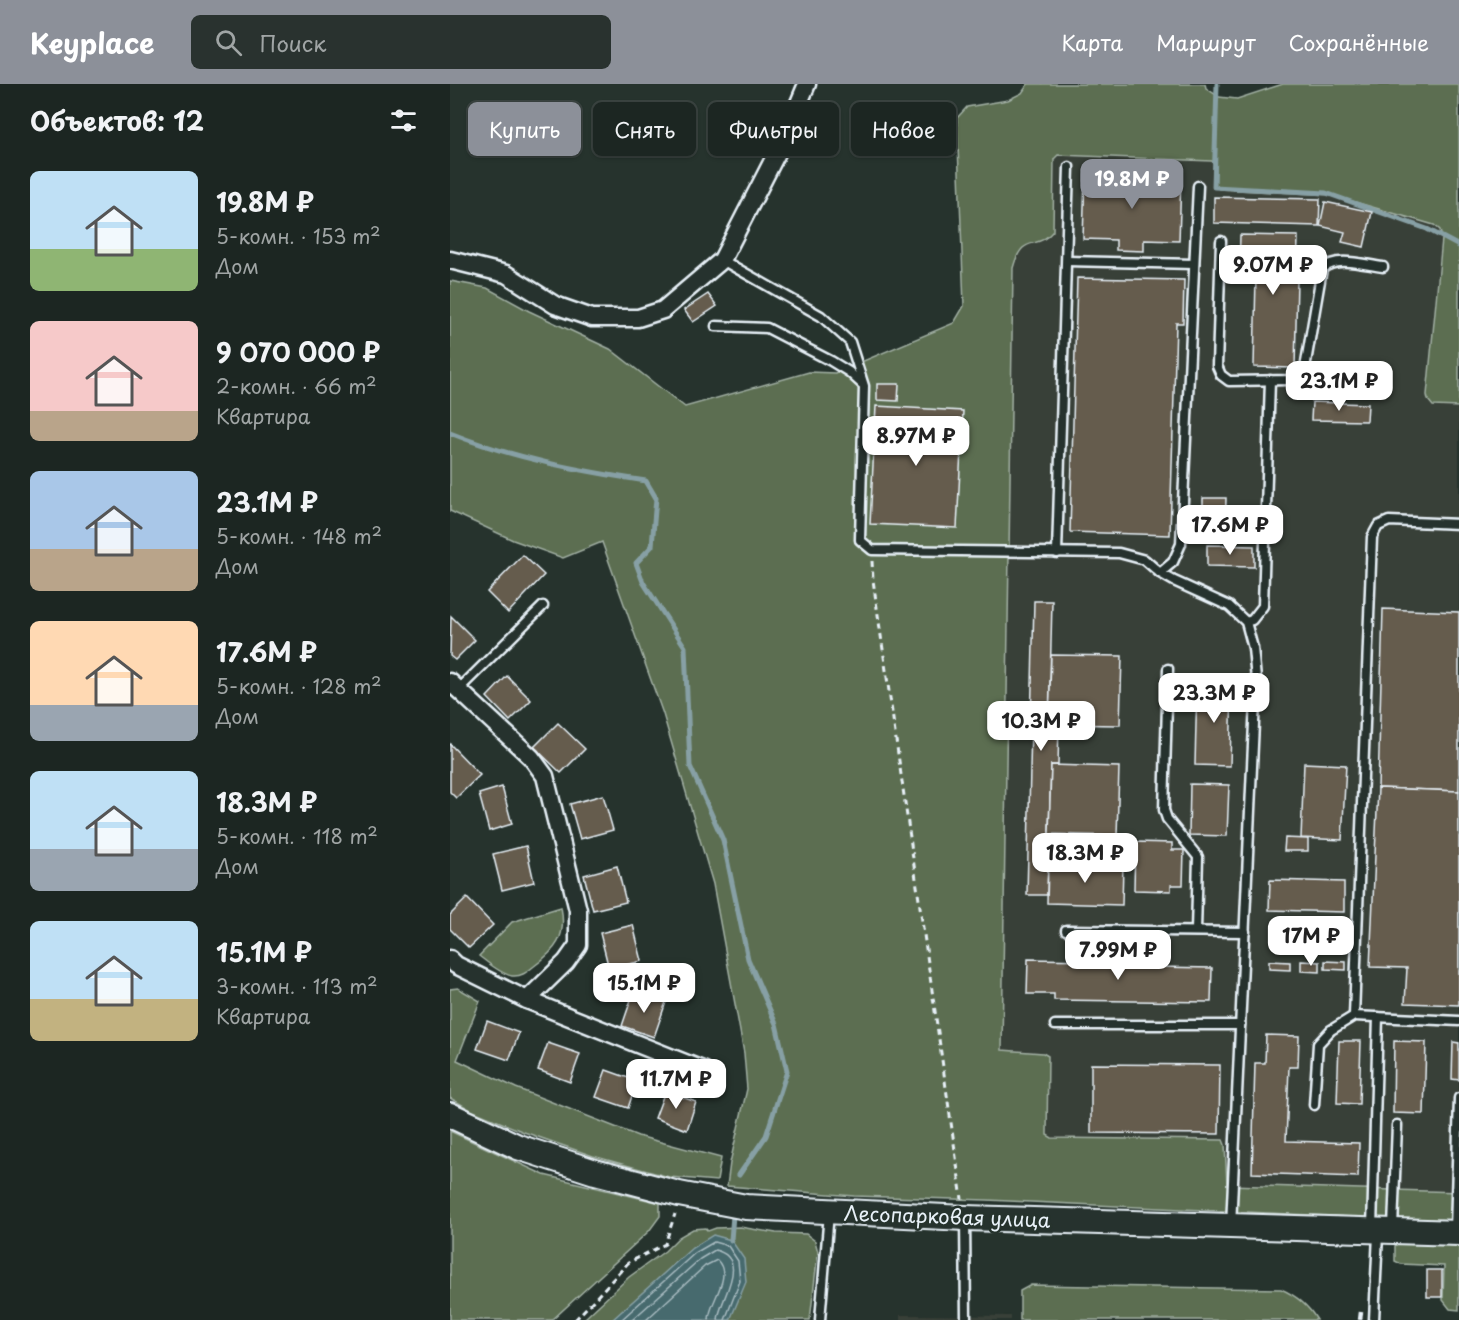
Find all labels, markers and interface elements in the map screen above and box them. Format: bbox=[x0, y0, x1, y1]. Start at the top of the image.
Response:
search box bbox=[191, 15, 611, 69]
text: Keyplace bbox=[30, 21, 155, 64]
icon: search bbox=[212, 26, 245, 59]
text: Поиск bbox=[260, 26, 326, 59]
text: Карта bbox=[1062, 26, 1123, 58]
text: Маршрут bbox=[1156, 26, 1256, 58]
text: Сохранённые bbox=[1289, 26, 1429, 58]
text: Объектов: 12 bbox=[30, 101, 204, 140]
chip: Купить bbox=[468, 102, 581, 156]
chip: Снять bbox=[593, 102, 696, 156]
chip: Фильтры bbox=[708, 102, 839, 156]
chip: Новое bbox=[851, 102, 956, 156]
icon: filters bbox=[387, 104, 420, 137]
pin: 19.8M ₽ bbox=[1077, 159, 1187, 210]
text: 19.8M ₽ bbox=[1094, 163, 1170, 193]
text: 19.8M ₽ bbox=[216, 182, 314, 221]
icon: home bbox=[78, 195, 150, 267]
text: 5-комн. · 153 m² bbox=[216, 221, 381, 251]
pin: 9.07M ₽ bbox=[1218, 245, 1328, 296]
text: 9.07M ₽ bbox=[1233, 249, 1313, 279]
text: Дом bbox=[216, 251, 259, 281]
text: 9 070 000 ₽ bbox=[216, 332, 380, 371]
icon: home bbox=[78, 345, 150, 417]
pin: 23.1M ₽ bbox=[1284, 361, 1394, 412]
text: 23.1M ₽ bbox=[1300, 365, 1378, 395]
text: 2-комн. · 66 m² bbox=[216, 371, 377, 401]
text: Квартира bbox=[216, 401, 310, 431]
pin: 8.97M ₽ bbox=[861, 416, 971, 467]
text: 8.97M ₽ bbox=[876, 420, 956, 450]
text: 23.1M ₽ bbox=[216, 482, 318, 521]
icon: home bbox=[78, 495, 150, 567]
pin: 17.6M ₽ bbox=[1175, 505, 1285, 556]
text: 17.6M ₽ bbox=[1191, 509, 1269, 539]
text: 5-комн. · 148 m² bbox=[216, 521, 382, 551]
text: Дом bbox=[216, 551, 259, 581]
text: 17.6M ₽ bbox=[216, 632, 317, 671]
icon: home bbox=[78, 645, 150, 717]
text: 5-комн. · 128 m² bbox=[216, 671, 382, 701]
pin: 23.3M ₽ bbox=[1159, 673, 1269, 724]
text: 23.3M ₽ bbox=[1172, 677, 1256, 707]
text: Дом bbox=[216, 701, 259, 731]
pin: 10.3M ₽ bbox=[986, 701, 1096, 752]
text: 10.3M ₽ bbox=[1001, 705, 1081, 735]
text: 18.3M ₽ bbox=[216, 782, 317, 821]
icon: home bbox=[78, 795, 150, 867]
text: 5-комн. · 118 m² bbox=[216, 821, 378, 851]
pin: 18.3M ₽ bbox=[1030, 833, 1140, 884]
text: 18.3M ₽ bbox=[1046, 837, 1124, 867]
text: Дом bbox=[216, 851, 259, 881]
pin: 17M ₽ bbox=[1269, 916, 1353, 967]
text: 17M ₽ bbox=[1282, 920, 1340, 950]
pin: 7.99M ₽ bbox=[1063, 930, 1173, 981]
text: 15.1M ₽ bbox=[216, 932, 312, 971]
text: 7.99M ₽ bbox=[1079, 934, 1157, 964]
icon: home bbox=[78, 945, 150, 1017]
pin: 15.1M ₽ bbox=[589, 963, 699, 1014]
text: 15.1M ₽ bbox=[607, 967, 681, 997]
text: 3-комн. · 113 m² bbox=[216, 971, 378, 1001]
text: Квартира bbox=[216, 1001, 310, 1031]
pin: 11.7M ₽ bbox=[621, 1059, 731, 1110]
text: 11.7M ₽ bbox=[640, 1063, 712, 1093]
street label: Лесопарковая улица bbox=[843, 1197, 1051, 1235]

